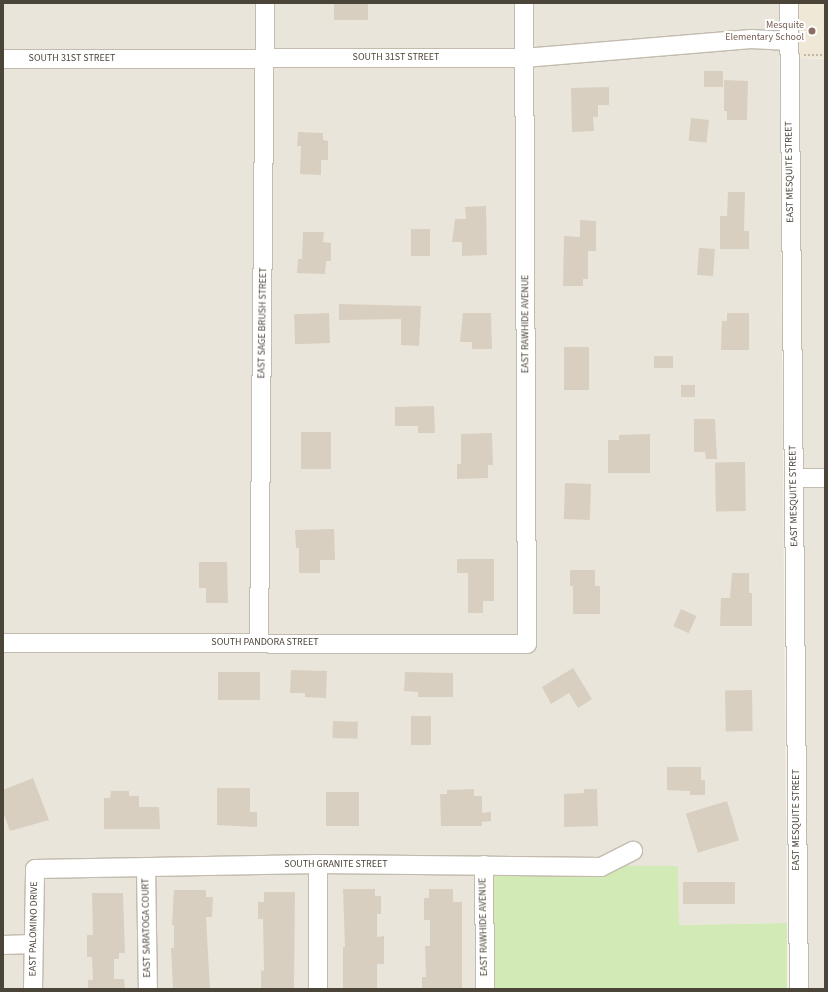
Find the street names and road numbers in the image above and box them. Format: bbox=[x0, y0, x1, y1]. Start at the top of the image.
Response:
street label: SOUTH 31ST STREET bbox=[353, 52, 439, 64]
street label: SOUTH 31ST STREET bbox=[29, 53, 115, 65]
street label: EAST MESQUITE STREET bbox=[783, 121, 797, 223]
street label: EAST SAGE BRUSH STREET bbox=[256, 267, 270, 379]
street label: EAST RAWHIDE AVENUE bbox=[520, 275, 532, 373]
street label: EAST MESQUITE STREET bbox=[787, 445, 801, 547]
street label: SOUTH PANDORA STREET bbox=[211, 637, 319, 649]
street label: EAST MESQUITE STREET bbox=[791, 769, 803, 871]
street label: SOUTH GRANITE STREET bbox=[284, 859, 388, 871]
street label: EAST SARATOGA COURT bbox=[140, 878, 154, 978]
street label: EAST RAWHIDE AVENUE bbox=[477, 878, 491, 976]
street label: EAST PALOMINO DRIVE bbox=[27, 881, 41, 977]

